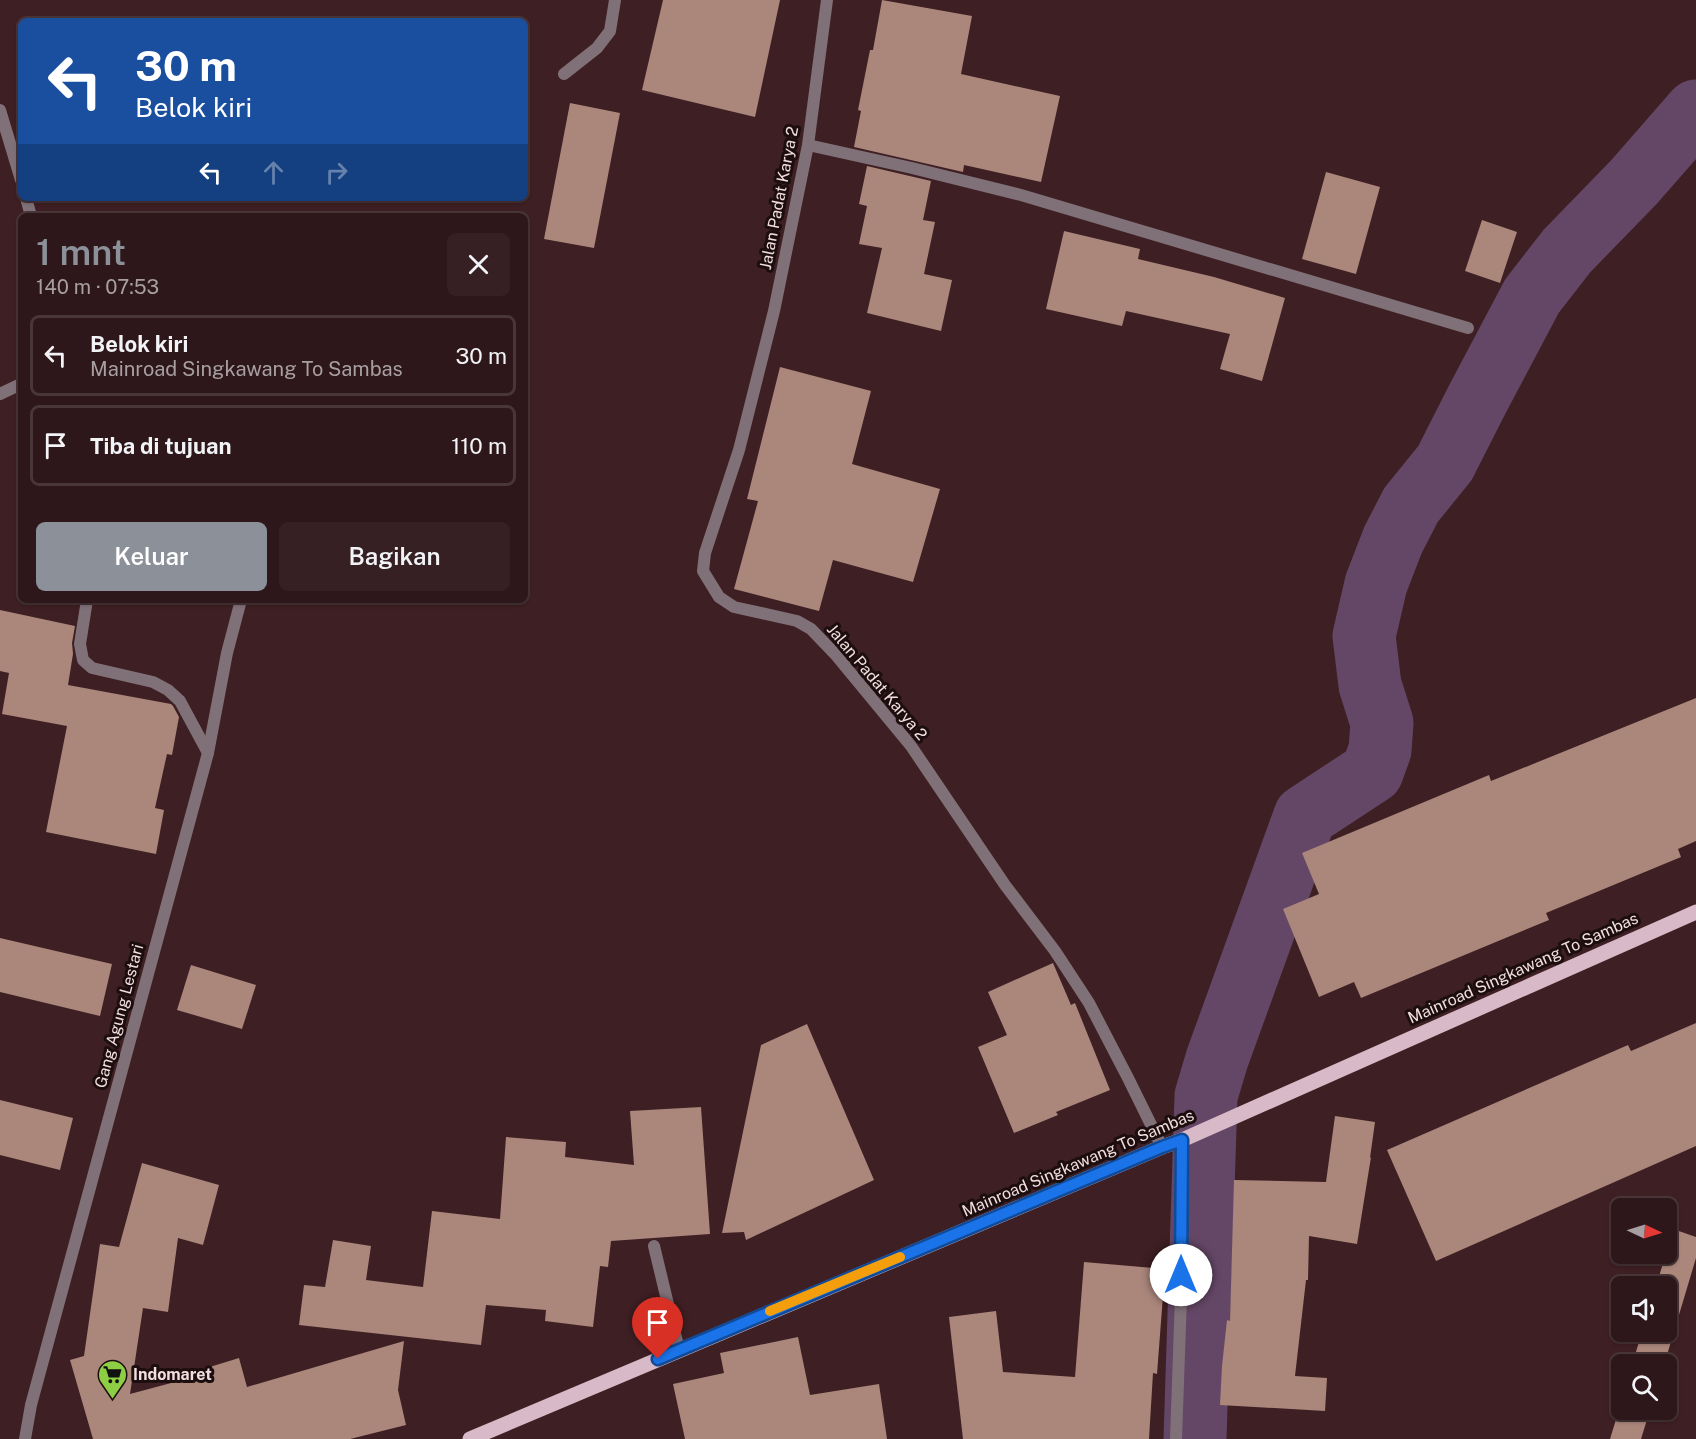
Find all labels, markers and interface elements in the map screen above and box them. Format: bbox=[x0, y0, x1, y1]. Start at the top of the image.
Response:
text: 30 m bbox=[135, 41, 237, 90]
icon: left bbox=[36, 42, 114, 120]
text: Belok kiri bbox=[135, 91, 252, 123]
street label: Jalan Padat Karya 2 bbox=[756, 125, 802, 271]
icon: left bbox=[194, 156, 227, 189]
icon: ahead bbox=[257, 156, 290, 189]
icon: right bbox=[320, 156, 353, 189]
text: 1 mnt bbox=[36, 231, 126, 273]
button: close bbox=[447, 233, 510, 296]
text: 140 m · 07:53 bbox=[36, 275, 159, 299]
text: Belok kiri bbox=[90, 331, 188, 357]
icon: left bbox=[39, 339, 72, 372]
text: 30 m bbox=[455, 343, 507, 369]
text: Mainroad Singkawang To Sambas bbox=[90, 357, 403, 381]
icon: arrive bbox=[39, 429, 72, 462]
text: Tiba di tujuan bbox=[90, 433, 231, 459]
text: 110 m bbox=[451, 433, 507, 459]
button: Keluar bbox=[36, 522, 267, 591]
button: Bagikan bbox=[279, 522, 510, 591]
street label: Jalan Padat Karya 2 bbox=[823, 620, 931, 744]
street label: Mainroad Singkawang To Sambas bbox=[1405, 908, 1641, 1028]
street label: Gang Agung Lestari bbox=[91, 942, 147, 1090]
street label: Mainroad Singkawang To Sambas bbox=[959, 1105, 1197, 1221]
north arrow bbox=[1611, 1198, 1677, 1264]
map controls bbox=[1611, 1198, 1677, 1420]
position arrow bbox=[1149, 1243, 1213, 1307]
button: sound bbox=[1611, 1276, 1677, 1342]
pin bbox=[632, 1297, 683, 1359]
icon: arrive bbox=[641, 1306, 674, 1339]
button: search bbox=[1611, 1354, 1677, 1420]
supermarket icon: Indomaret bbox=[96, 1358, 128, 1400]
place label: Indomaret bbox=[133, 1365, 212, 1384]

